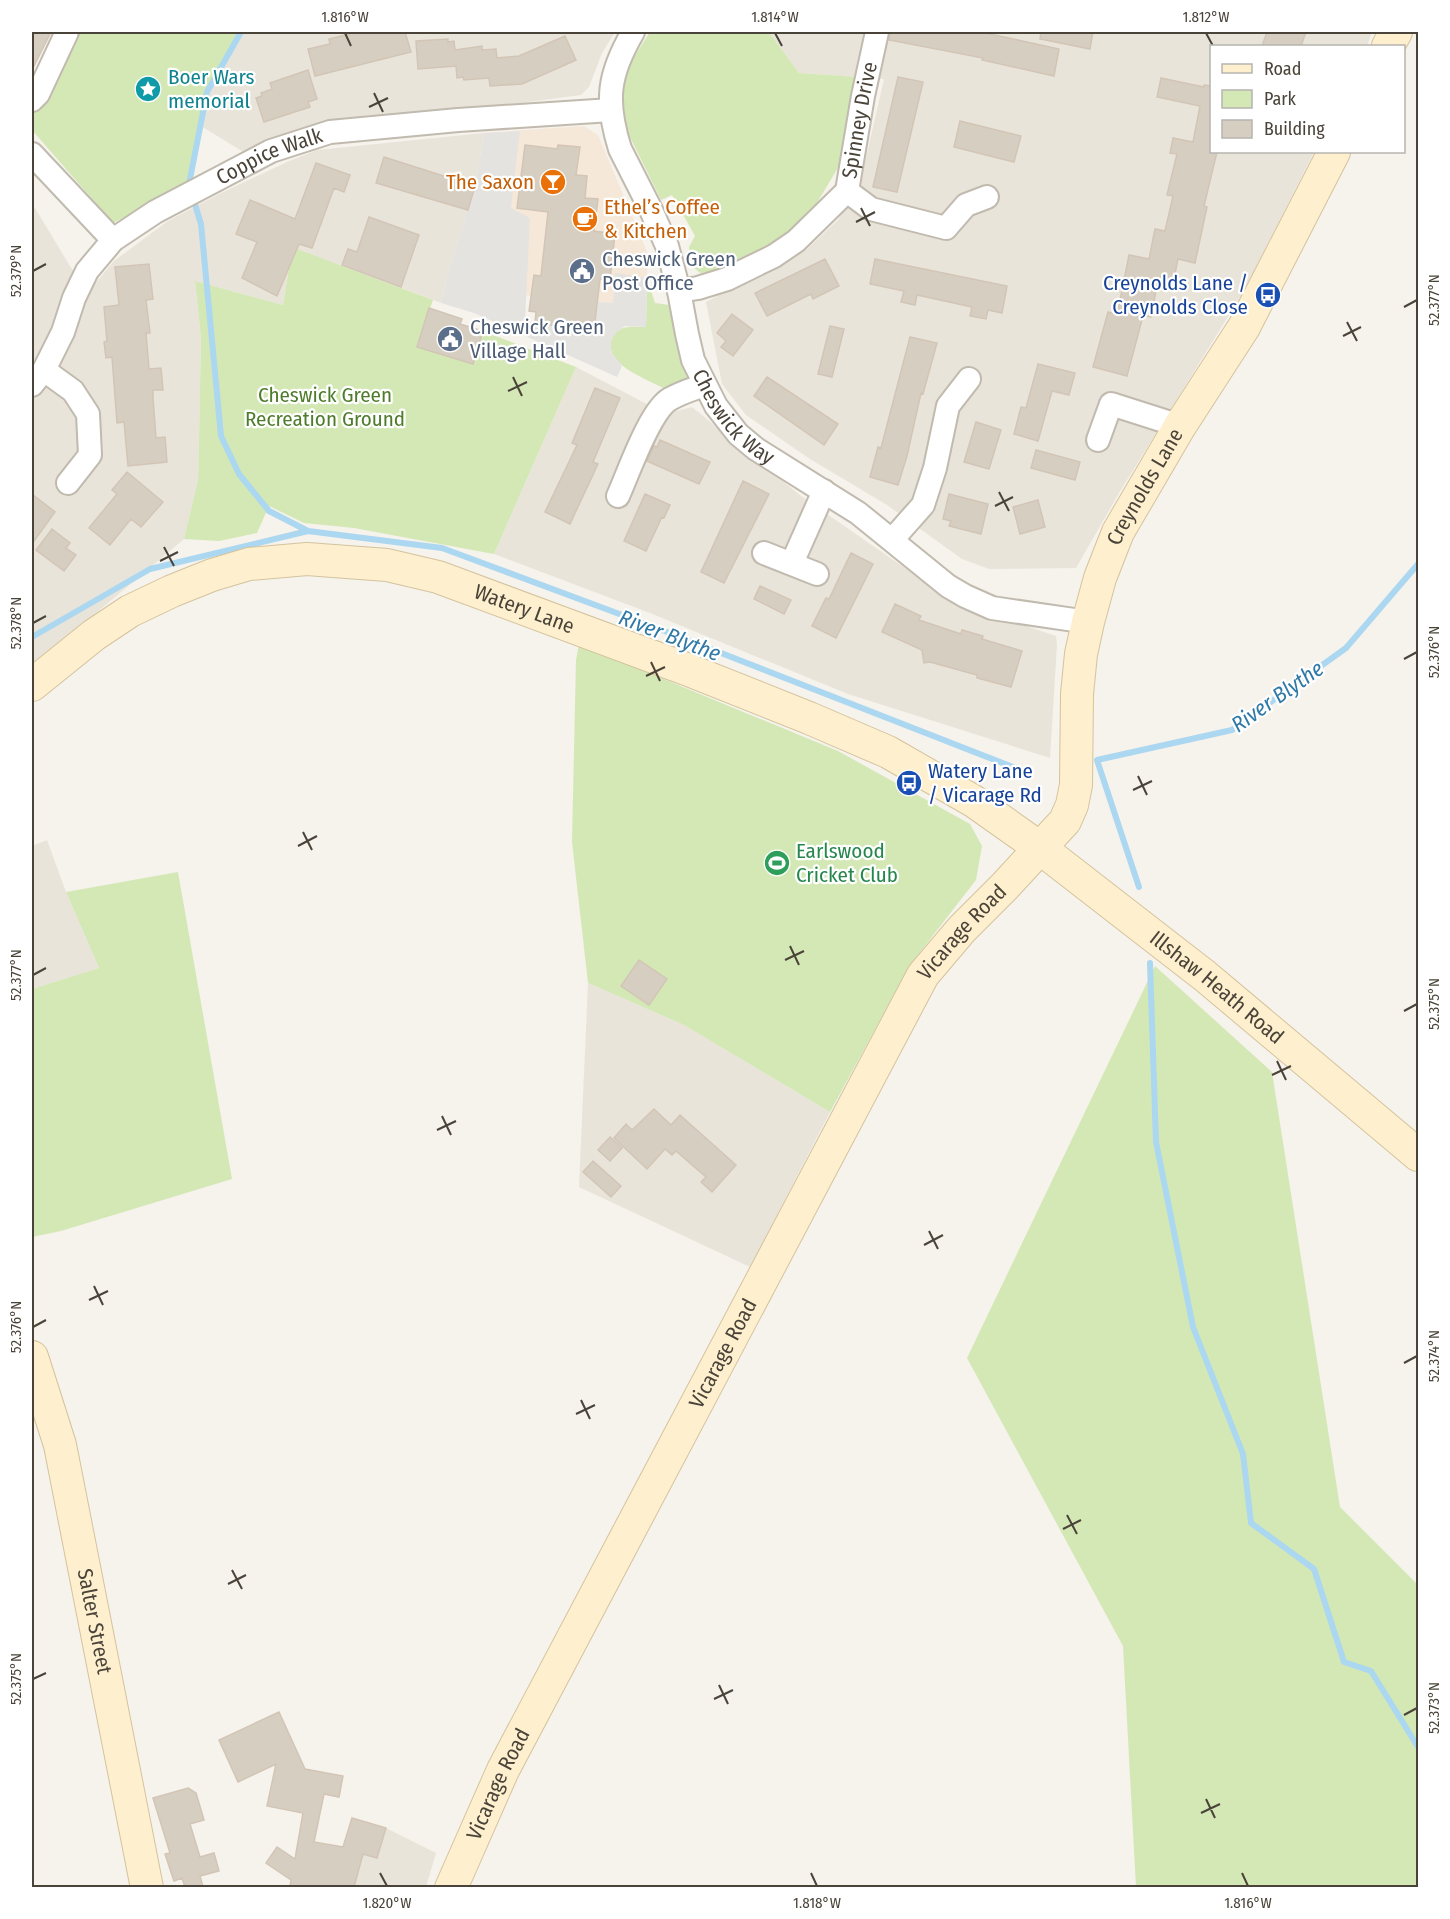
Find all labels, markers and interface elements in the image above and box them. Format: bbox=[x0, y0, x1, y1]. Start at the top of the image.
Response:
text: 1.816°W bbox=[321, 8, 369, 26]
text: 1.814°W bbox=[751, 8, 799, 26]
text: 1.812°W bbox=[1183, 8, 1229, 26]
legend bbox=[1210, 45, 1405, 153]
text: Road bbox=[1264, 58, 1301, 80]
street label: Spinney Drive bbox=[836, 59, 883, 180]
place label: Boer Wars memorial bbox=[168, 64, 255, 114]
place icon: Boer Wars memorial bbox=[133, 74, 163, 104]
text: Park bbox=[1264, 88, 1297, 110]
text: Building bbox=[1264, 118, 1325, 140]
street label: Coppice Walk bbox=[212, 122, 326, 190]
bar icon: The Saxon bbox=[538, 167, 568, 197]
place label: The Saxon bbox=[446, 169, 534, 195]
place label: Ethel’s Coffee & Kitchen bbox=[604, 194, 720, 244]
cafe icon: Ethel’s Coffee & Kitchen bbox=[570, 204, 600, 234]
text: 52.379°N bbox=[7, 245, 25, 297]
place label: Cheswick Green Post Office bbox=[602, 246, 736, 296]
public building icon: Cheswick Green Post Office bbox=[567, 256, 597, 286]
place label: Creynolds Lane / Creynolds Close bbox=[1103, 270, 1248, 320]
text: 52.377°N bbox=[1425, 274, 1443, 326]
bus stop icon: Creynolds Lane / Creynolds Close bbox=[1253, 280, 1283, 310]
place label: Cheswick Green Village Hall bbox=[470, 314, 604, 364]
public building icon: Cheswick Green Village Hall bbox=[435, 324, 465, 354]
street label: Cheswick Way bbox=[687, 365, 780, 471]
park label: Cheswick Green Recreation Ground bbox=[245, 382, 405, 432]
street label: Creynolds Lane bbox=[1101, 424, 1189, 549]
street label: Watery Lane bbox=[471, 579, 578, 639]
text: 52.378°N bbox=[7, 597, 25, 649]
water label: River Blythe bbox=[615, 604, 724, 667]
text: 52.376°N bbox=[1425, 626, 1443, 678]
water label: River Blythe bbox=[1226, 655, 1329, 738]
place label: Watery Lane / Vicarage Rd bbox=[928, 758, 1042, 808]
bus stop icon: Watery Lane / Vicarage Rd bbox=[894, 768, 924, 798]
place label: Earlswood Cricket Club bbox=[796, 838, 898, 888]
sports icon: Earlswood Cricket Club bbox=[762, 848, 792, 878]
street label: Vicarage Road bbox=[912, 879, 1012, 985]
street label: Illshaw Heath Road bbox=[1145, 925, 1289, 1050]
text: 52.377°N bbox=[7, 949, 25, 1001]
text: 52.375°N bbox=[1425, 978, 1443, 1030]
street label: Vicarage Road bbox=[683, 1294, 763, 1413]
text: 52.376°N bbox=[7, 1301, 25, 1353]
text: 52.374°N bbox=[1425, 1330, 1443, 1382]
street label: Salter Street bbox=[72, 1566, 118, 1676]
text: 52.375°N bbox=[7, 1653, 25, 1705]
text: 52.373°N bbox=[1425, 1682, 1443, 1734]
street label: Vicarage Road bbox=[461, 1724, 536, 1844]
text: 1.820°W bbox=[362, 1894, 412, 1912]
text: 1.818°W bbox=[793, 1894, 841, 1912]
text: 1.816°W bbox=[1224, 1894, 1272, 1912]

